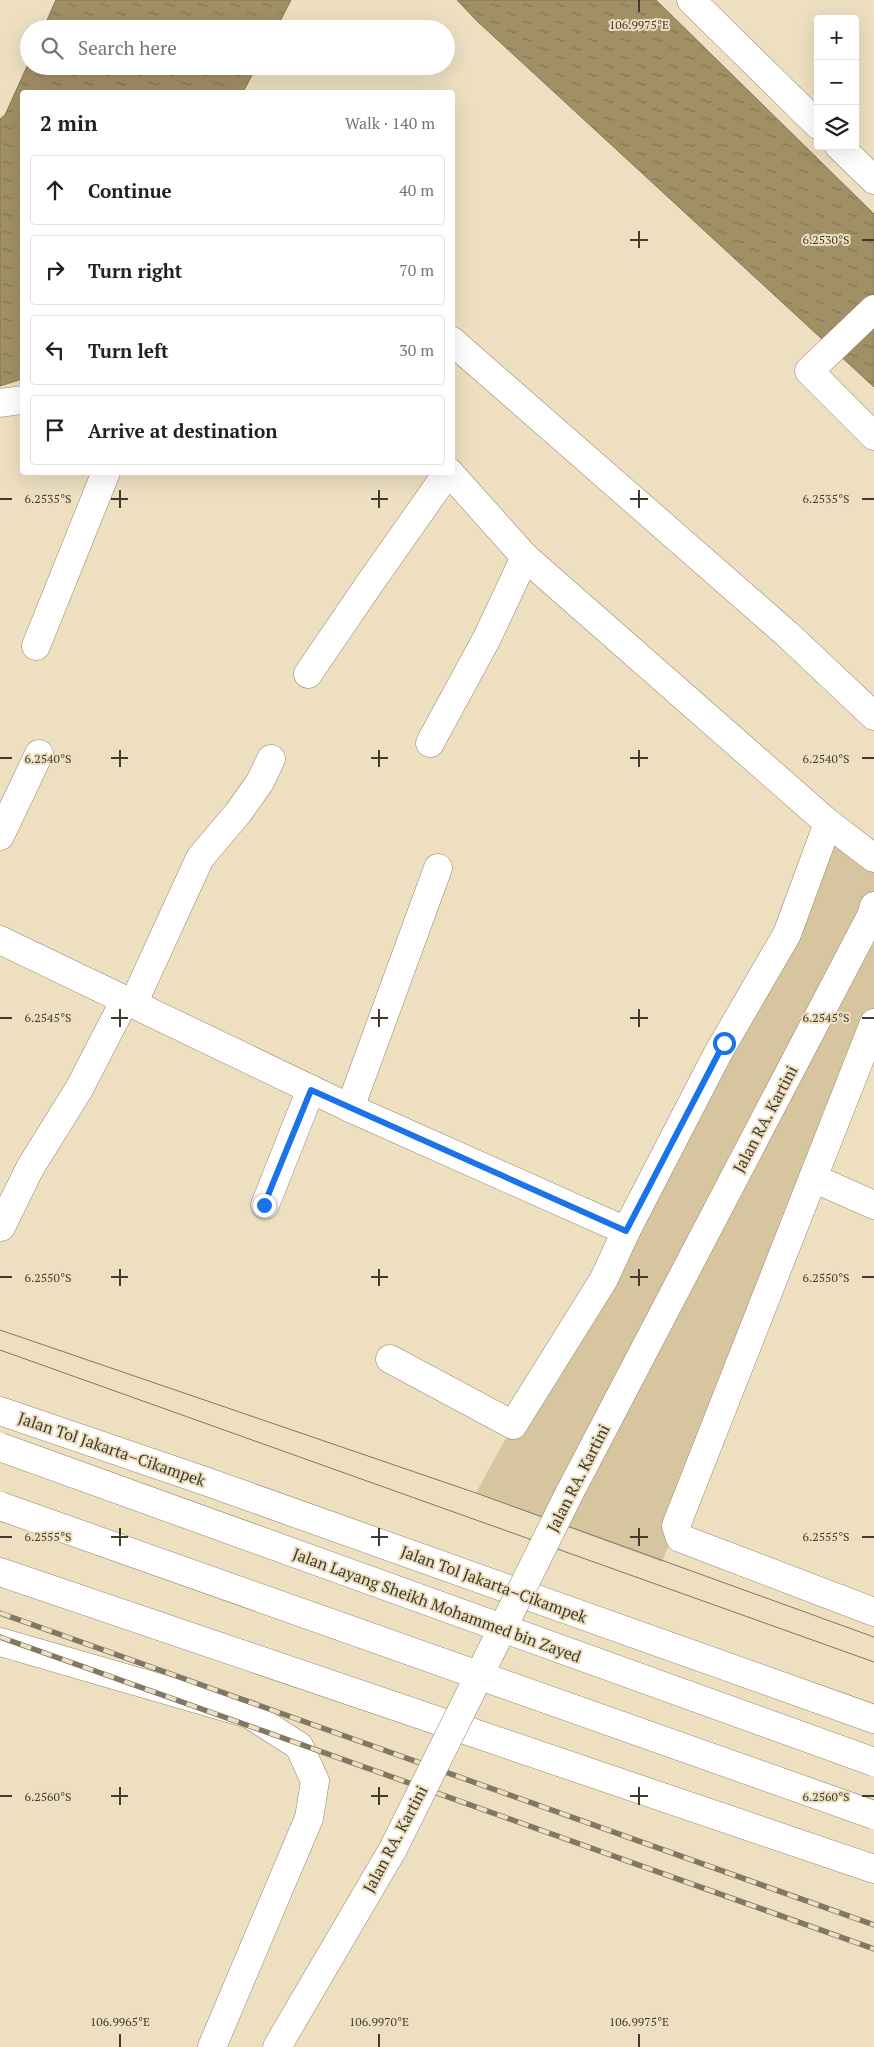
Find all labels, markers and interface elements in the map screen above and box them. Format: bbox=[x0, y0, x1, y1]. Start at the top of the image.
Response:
map controls bbox=[814, 15, 859, 150]
button: + bbox=[814, 15, 859, 60]
text: 106.9975°E bbox=[609, 17, 669, 32]
search box bbox=[20, 20, 455, 75]
icon: search bbox=[38, 34, 66, 62]
text: Search here bbox=[78, 35, 177, 60]
button: − bbox=[814, 60, 859, 105]
button: layers bbox=[814, 105, 859, 150]
text: 2 min bbox=[40, 109, 97, 137]
text: Walk · 140 m bbox=[345, 112, 435, 134]
icon: ahead bbox=[41, 176, 69, 204]
text: Continue bbox=[88, 178, 172, 203]
text: 40 m bbox=[399, 179, 434, 201]
text: 6.2530°S bbox=[803, 232, 849, 247]
icon: right bbox=[41, 256, 69, 284]
text: Turn right bbox=[88, 258, 182, 283]
text: 70 m bbox=[399, 259, 434, 281]
icon: left bbox=[41, 336, 69, 364]
text: Turn left bbox=[88, 338, 169, 363]
text: 30 m bbox=[399, 339, 434, 361]
icon: arrive bbox=[41, 416, 69, 444]
text: Arrive at destination bbox=[88, 418, 277, 443]
text: 6.2535°S bbox=[25, 491, 71, 506]
text: 6.2535°S bbox=[803, 491, 849, 506]
text: 6.2540°S bbox=[25, 751, 71, 766]
text: 6.2540°S bbox=[803, 751, 849, 766]
text: 6.2545°S bbox=[25, 1010, 71, 1025]
text: 6.2545°S bbox=[803, 1010, 849, 1025]
route start bbox=[713, 1032, 736, 1055]
street label: Jalan RA. Kartini bbox=[728, 1061, 803, 1176]
route end bbox=[253, 1194, 276, 1217]
text: 6.2550°S bbox=[25, 1270, 71, 1285]
text: 6.2550°S bbox=[803, 1270, 849, 1285]
street label: Jalan Tol Jakarta–Cikampek bbox=[15, 1407, 209, 1492]
street label: Jalan RA. Kartini bbox=[541, 1420, 615, 1536]
text: 6.2555°S bbox=[25, 1529, 71, 1544]
text: 6.2555°S bbox=[803, 1529, 849, 1544]
street label: Jalan Tol Jakarta–Cikampek bbox=[398, 1540, 591, 1628]
street label: Jalan Layang Sheikh Mohammed bin Zayed bbox=[290, 1542, 584, 1668]
street label: Jalan RA. Kartini bbox=[358, 1781, 433, 1896]
text: 6.2560°S bbox=[25, 1789, 71, 1804]
text: 6.2560°S bbox=[803, 1789, 849, 1804]
text: 106.9965°E bbox=[90, 2014, 150, 2029]
text: 106.9970°E bbox=[349, 2014, 409, 2029]
text: 106.9975°E bbox=[609, 2014, 669, 2029]

